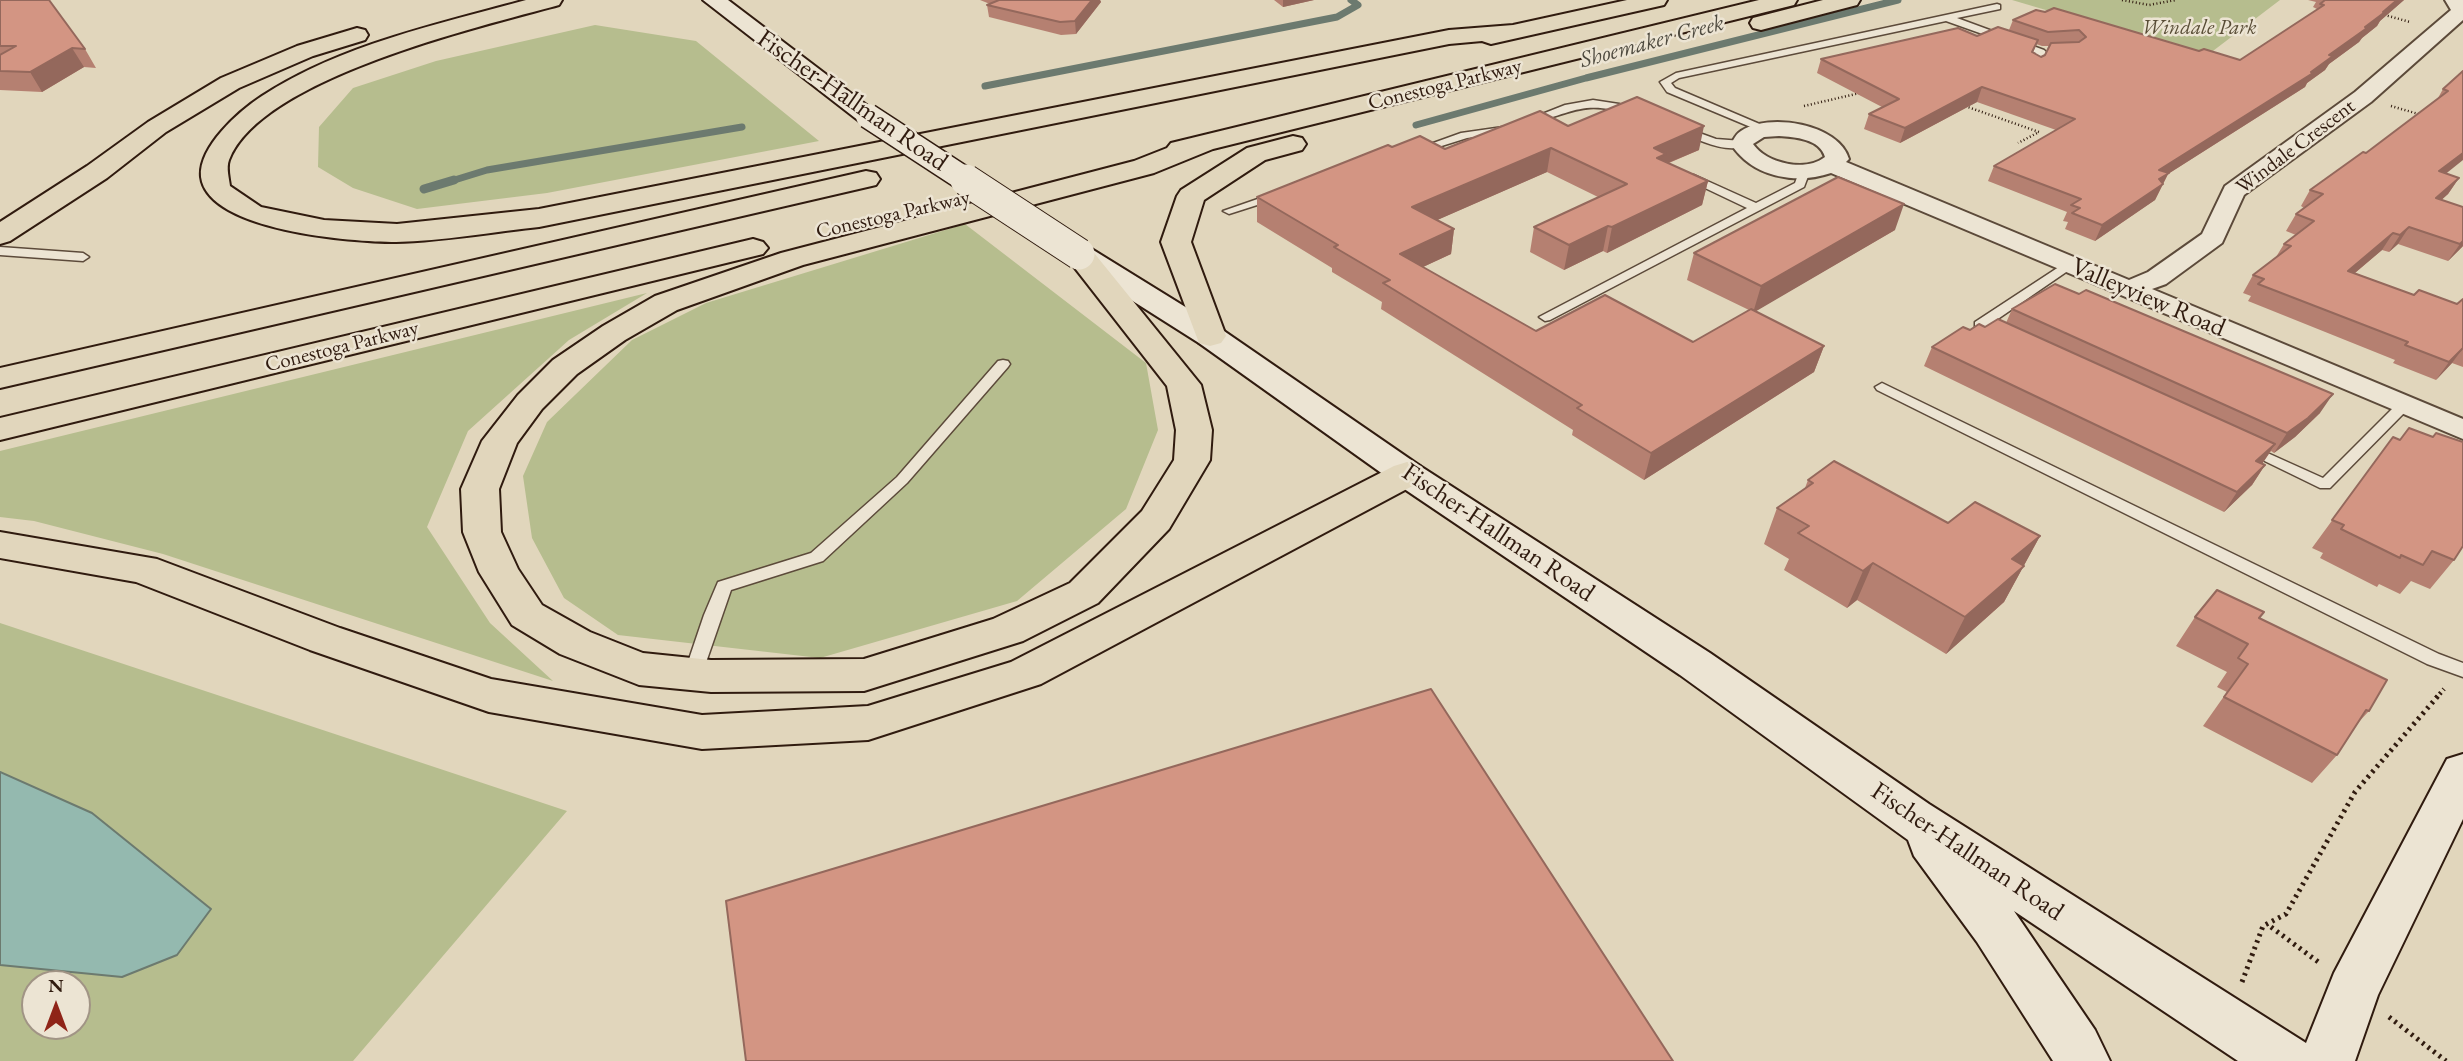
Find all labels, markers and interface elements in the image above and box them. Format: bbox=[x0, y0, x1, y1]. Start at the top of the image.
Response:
water label: Shoemaker Creek bbox=[1577, 10, 1727, 74]
park label: Windale Park bbox=[2141, 15, 2257, 41]
street label: Fischer-Hallman Road bbox=[751, 23, 953, 179]
street label: Conestoga Parkway bbox=[1366, 54, 1524, 116]
street label: Windale Crescent bbox=[2232, 94, 2360, 200]
street label: Conestoga Parkway bbox=[814, 185, 972, 245]
street label: Valleyview Road bbox=[2066, 251, 2230, 345]
street label: Conestoga Parkway bbox=[263, 316, 421, 378]
street label: Fischer-Hallman Road bbox=[1396, 457, 1600, 609]
street label: Fischer-Hallman Road bbox=[1865, 776, 2069, 928]
north arrow bbox=[21, 970, 91, 1040]
text: N bbox=[48, 973, 64, 998]

